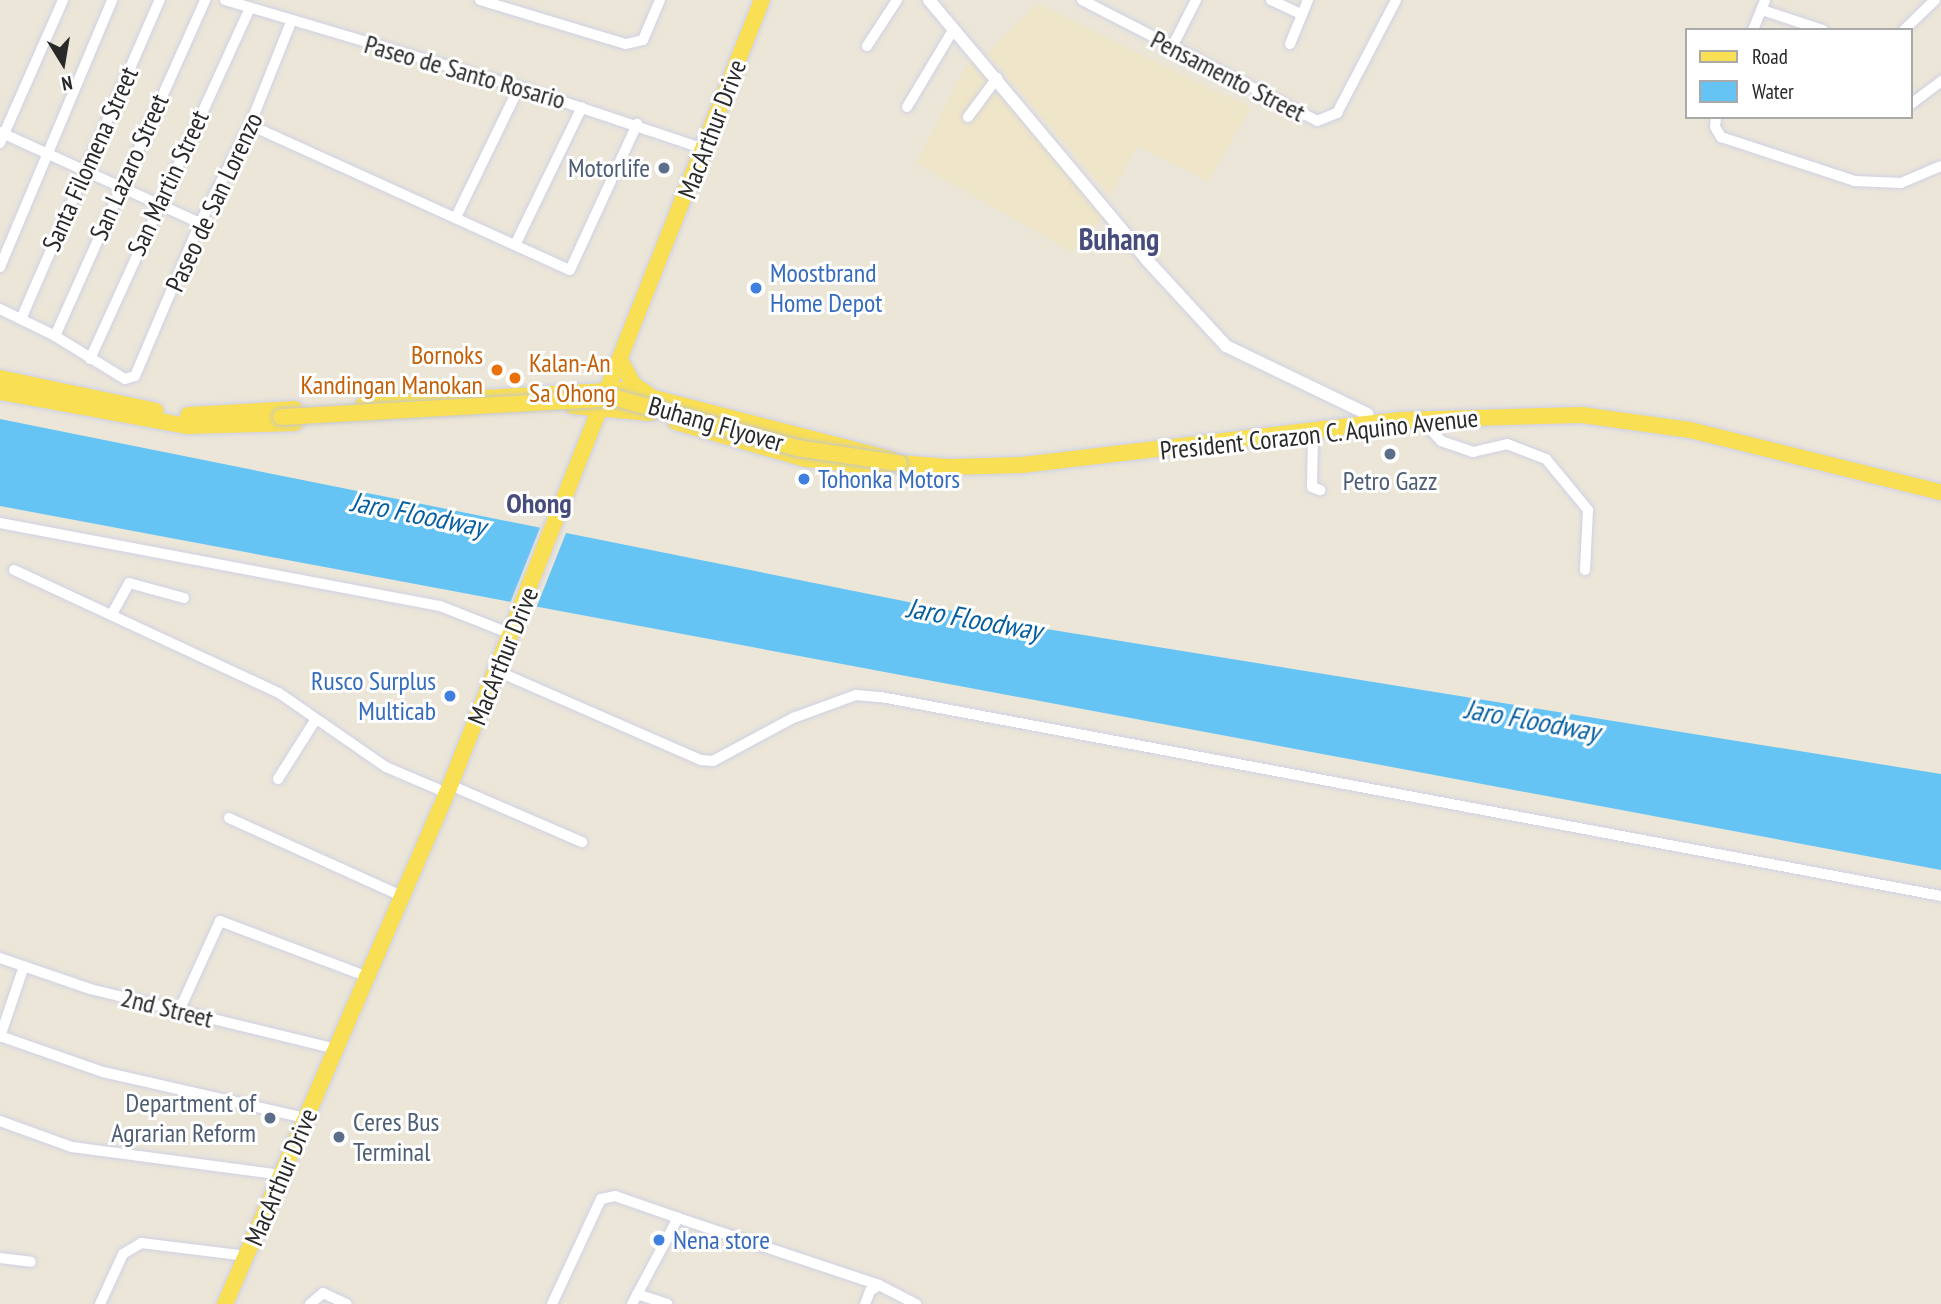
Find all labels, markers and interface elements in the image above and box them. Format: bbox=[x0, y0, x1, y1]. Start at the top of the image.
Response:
street label: Pensamento Street bbox=[1146, 24, 1310, 128]
north arrow bbox=[28, 28, 98, 98]
street label: Paseo de Santo Rosario bbox=[361, 28, 569, 116]
legend bbox=[1686, 28, 1913, 119]
text: Road bbox=[1752, 43, 1788, 70]
street label: MacArthur Drive bbox=[671, 55, 753, 203]
street label: Santa Filomena Street bbox=[35, 62, 145, 256]
text: N bbox=[60, 71, 74, 96]
text: Water bbox=[1752, 78, 1794, 105]
street label: San Lazaro Street bbox=[83, 89, 175, 245]
street label: San Martin Street bbox=[121, 105, 215, 261]
street label: Paseo de San Lorenzo bbox=[159, 108, 269, 296]
place label: Motorlife bbox=[568, 152, 650, 184]
marker: Motorlife bbox=[656, 160, 672, 176]
district label: Buhang bbox=[1079, 221, 1159, 257]
place label: Moostbrand Home Depot bbox=[770, 257, 882, 318]
marker: Moostbrand Home Depot bbox=[748, 280, 764, 296]
place label: Bornoks Kandingan Manokan bbox=[301, 339, 483, 400]
place label: Kalan-An Sa Ohong bbox=[529, 347, 616, 408]
marker: Bornoks Kandingan Manokan bbox=[489, 362, 505, 378]
marker: Kalan-An Sa Ohong bbox=[507, 370, 523, 386]
street label: Buhang Flyover bbox=[645, 390, 787, 458]
street label: President Corazon C. Aquino Avenue bbox=[1157, 402, 1481, 466]
marker: Petro Gazz bbox=[1382, 446, 1398, 462]
place label: Tohonka Motors bbox=[818, 463, 960, 495]
place label: Petro Gazz bbox=[1343, 465, 1437, 497]
marker: Tohonka Motors bbox=[796, 471, 812, 487]
water label: Jaro Floodway bbox=[348, 485, 488, 543]
district label: Ohong bbox=[506, 486, 572, 520]
street label: MacArthur Drive bbox=[461, 582, 545, 730]
water label: Jaro Floodway bbox=[904, 591, 1044, 647]
place label: Rusco Surplus Multicab bbox=[311, 665, 436, 726]
marker: Rusco Surplus Multicab bbox=[442, 688, 458, 704]
water label: Jaro Floodway bbox=[1462, 692, 1602, 748]
street label: 2nd Street bbox=[118, 982, 216, 1034]
place label: Department of Agrarian Reform bbox=[111, 1087, 256, 1148]
street label: MacArthur Drive bbox=[238, 1104, 324, 1250]
place label: Ceres Bus Terminal bbox=[353, 1106, 439, 1168]
marker: Department of Agrarian Reform bbox=[262, 1110, 278, 1126]
marker: Ceres Bus Terminal bbox=[331, 1129, 347, 1145]
place label: Nena store bbox=[673, 1224, 770, 1256]
marker: Nena store bbox=[651, 1232, 667, 1248]

